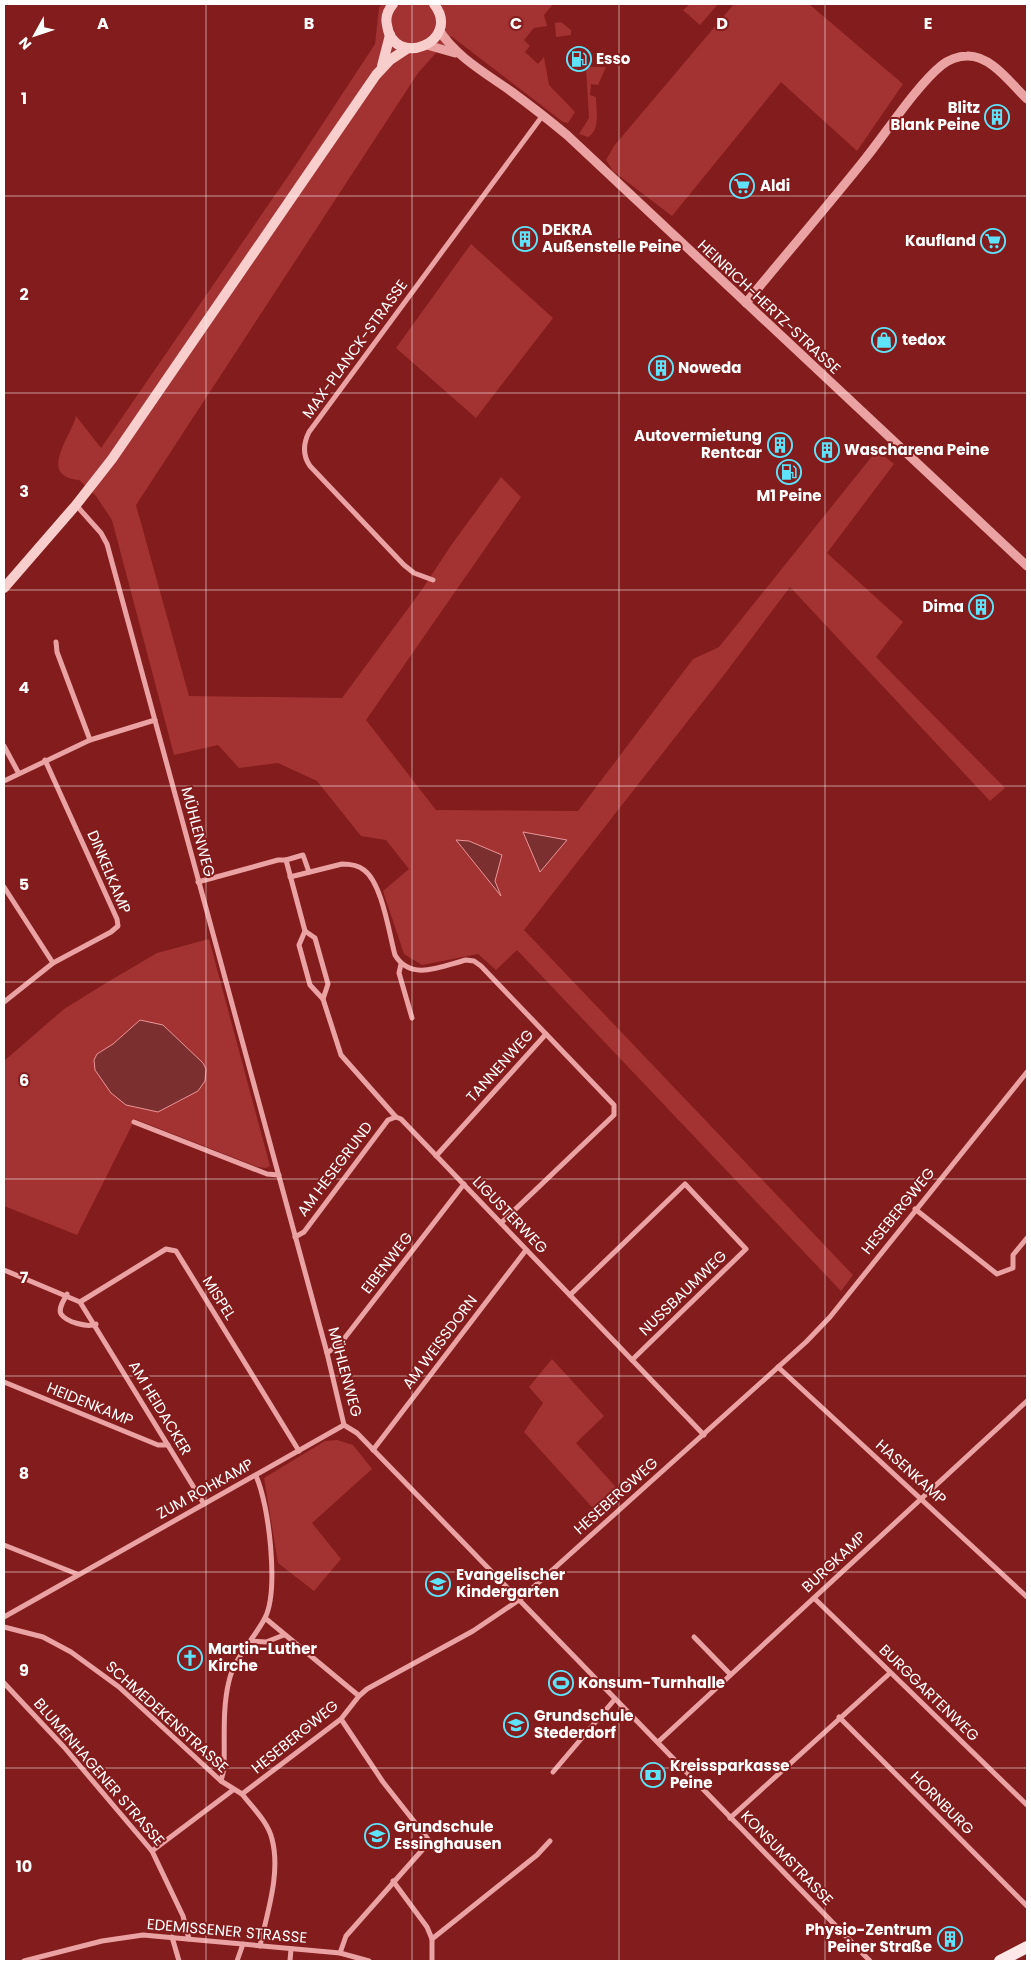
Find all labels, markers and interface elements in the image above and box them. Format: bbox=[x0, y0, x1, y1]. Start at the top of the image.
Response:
north arrow bbox=[10, 10, 60, 60]
text: A bbox=[97, 12, 109, 35]
text: B bbox=[304, 12, 314, 35]
text: C bbox=[510, 12, 522, 35]
text: D bbox=[716, 12, 728, 35]
text: E bbox=[924, 12, 932, 35]
text: N bbox=[14, 33, 36, 54]
fuel station icon: Esso bbox=[566, 46, 592, 72]
place label: Esso bbox=[596, 48, 631, 69]
text: 1 bbox=[21, 87, 27, 110]
place label: Blitz Blank Peine bbox=[891, 97, 980, 135]
building icon: Blitz Blank Peine bbox=[984, 104, 1010, 130]
supermarket icon: Aldi bbox=[729, 173, 755, 199]
place label: Aldi bbox=[760, 175, 790, 196]
place label: DEKRA Außenstelle Peine bbox=[542, 219, 681, 257]
building icon: DEKRA Außenstelle Peine bbox=[512, 226, 538, 252]
supermarket icon: Kaufland bbox=[980, 228, 1006, 254]
place label: Kaufland bbox=[905, 230, 976, 251]
street label: HEINRICH-HERTZ-STRASSE bbox=[693, 235, 845, 379]
street label: MAX-PLANCK-STRASSE bbox=[297, 275, 412, 422]
text: 2 bbox=[19, 283, 29, 306]
shop icon: tedox bbox=[871, 327, 897, 353]
place label: tedox bbox=[902, 329, 946, 350]
building icon: Noweda bbox=[648, 355, 674, 381]
place label: Noweda bbox=[678, 357, 741, 378]
place label: Autovermietung Rentcar bbox=[634, 425, 763, 463]
building icon: Autovermietung Rentcar bbox=[767, 432, 793, 458]
building icon: Wascharena Peine bbox=[814, 437, 840, 463]
place label: Wascharena Peine bbox=[844, 439, 989, 460]
fuel station icon: M1 Peine bbox=[776, 459, 802, 485]
text: 3 bbox=[19, 480, 29, 503]
place label: M1 Peine bbox=[757, 485, 821, 506]
building icon: Dima bbox=[968, 594, 994, 620]
place label: Dima bbox=[923, 596, 964, 617]
text: 4 bbox=[19, 676, 30, 699]
street label: MÜHLENWEG bbox=[176, 785, 221, 879]
street label: DINKELKAMP bbox=[82, 827, 137, 917]
text: 5 bbox=[19, 873, 29, 896]
street label: TANNENWEG bbox=[461, 1024, 538, 1107]
text: 6 bbox=[19, 1069, 29, 1092]
street label: AM HESEGRUND bbox=[292, 1117, 377, 1220]
street label: HESEBERGWEG bbox=[856, 1163, 939, 1259]
street label: LIGUSTERWEG bbox=[468, 1171, 553, 1258]
street label: EIBENWEG bbox=[356, 1227, 418, 1298]
street label: NUSSBAUMWEG bbox=[634, 1245, 731, 1340]
text: 7 bbox=[20, 1266, 29, 1289]
street label: MISPEL bbox=[198, 1272, 241, 1324]
street label: AM WEISSDORN bbox=[397, 1290, 482, 1393]
street label: MÜHLENWEG bbox=[323, 1325, 368, 1419]
street label: AM HEIDACKER bbox=[124, 1357, 197, 1459]
street label: HEIDENKAMP bbox=[44, 1377, 137, 1430]
street label: HASENKAMP bbox=[872, 1434, 951, 1509]
street label: HESEBERGWEG bbox=[569, 1452, 662, 1539]
street label: ZUM ROHKAMP bbox=[153, 1453, 257, 1524]
text: 8 bbox=[19, 1462, 29, 1485]
street label: BURGKAMP bbox=[797, 1526, 871, 1597]
place label: Evangelischer Kindergarten bbox=[456, 1564, 566, 1602]
school or university icon: Evangelischer Kindergarten bbox=[425, 1571, 451, 1597]
place label: Martin-Luther Kirche bbox=[208, 1638, 317, 1676]
street label: BURGGARTENWEG bbox=[875, 1639, 984, 1746]
church icon: Martin-Luther Kirche bbox=[177, 1645, 203, 1671]
street label: SCHMEDEKENSTRASSE bbox=[101, 1656, 233, 1777]
text: 9 bbox=[19, 1659, 29, 1682]
sports icon: Konsum-Turnhalle bbox=[548, 1670, 574, 1696]
place label: Konsum-Turnhalle bbox=[578, 1672, 725, 1693]
street label: BLUMENHAGENER STRASSE bbox=[29, 1693, 170, 1850]
street label: HESEBERGWEG bbox=[247, 1695, 343, 1778]
place label: Grundschule Stederdorf bbox=[534, 1705, 634, 1743]
school or university icon: Grundschule Stederdorf bbox=[503, 1712, 529, 1738]
place label: Kreissparkasse Peine bbox=[670, 1755, 790, 1793]
bank icon: Kreissparkasse Peine bbox=[640, 1762, 666, 1788]
street label: HORNBURG bbox=[906, 1766, 979, 1839]
street label: KONSUMSTRASSE bbox=[737, 1806, 838, 1910]
place label: Grundschule Essinghausen bbox=[394, 1816, 502, 1854]
school or university icon: Grundschule Essinghausen bbox=[364, 1823, 390, 1849]
text: 10 bbox=[16, 1855, 32, 1878]
street label: EDEMISSENER STRASSE bbox=[146, 1913, 308, 1948]
place label: Physio-Zentrum Peiner Straße bbox=[805, 1919, 932, 1957]
building icon: Physio-Zentrum Peiner Straße bbox=[937, 1926, 963, 1952]

